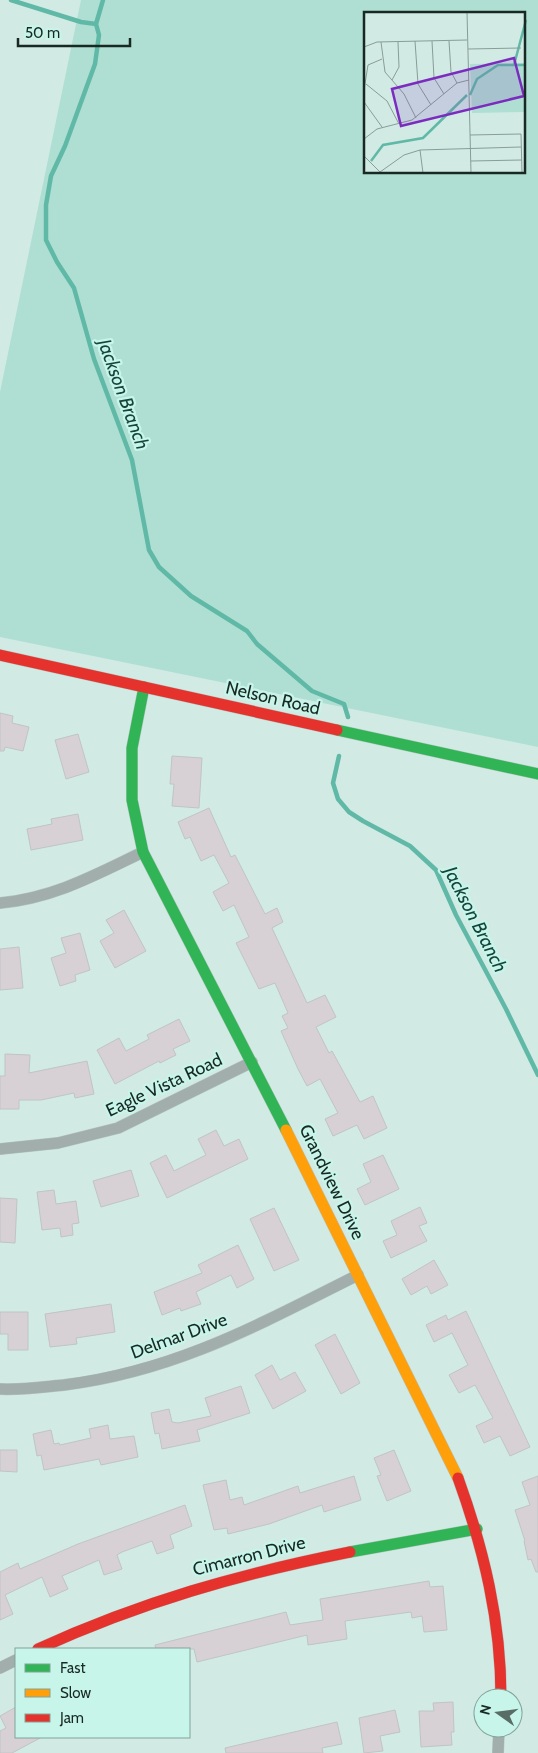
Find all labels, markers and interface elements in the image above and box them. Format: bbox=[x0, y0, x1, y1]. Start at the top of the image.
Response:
inset map bbox=[364, 12, 526, 174]
scale bar bbox=[18, 15, 130, 47]
text: 50 m bbox=[25, 24, 60, 42]
water label: Jackson Branch bbox=[92, 334, 154, 453]
street label: Nelson Road bbox=[224, 676, 322, 720]
water label: Jackson Branch bbox=[438, 861, 512, 976]
street label: Eagle Vista Road bbox=[102, 1048, 226, 1122]
street label: Grandview Drive bbox=[295, 1121, 369, 1243]
street label: Delmar Drive bbox=[128, 1308, 230, 1364]
street label: Cimarron Drive bbox=[190, 1531, 308, 1581]
legend bbox=[15, 1648, 190, 1738]
text: Fast bbox=[60, 1659, 85, 1677]
text: Slow bbox=[60, 1684, 91, 1702]
north arrow bbox=[473, 1688, 523, 1738]
text: N bbox=[475, 1703, 495, 1717]
text: Jam bbox=[59, 1709, 84, 1727]

